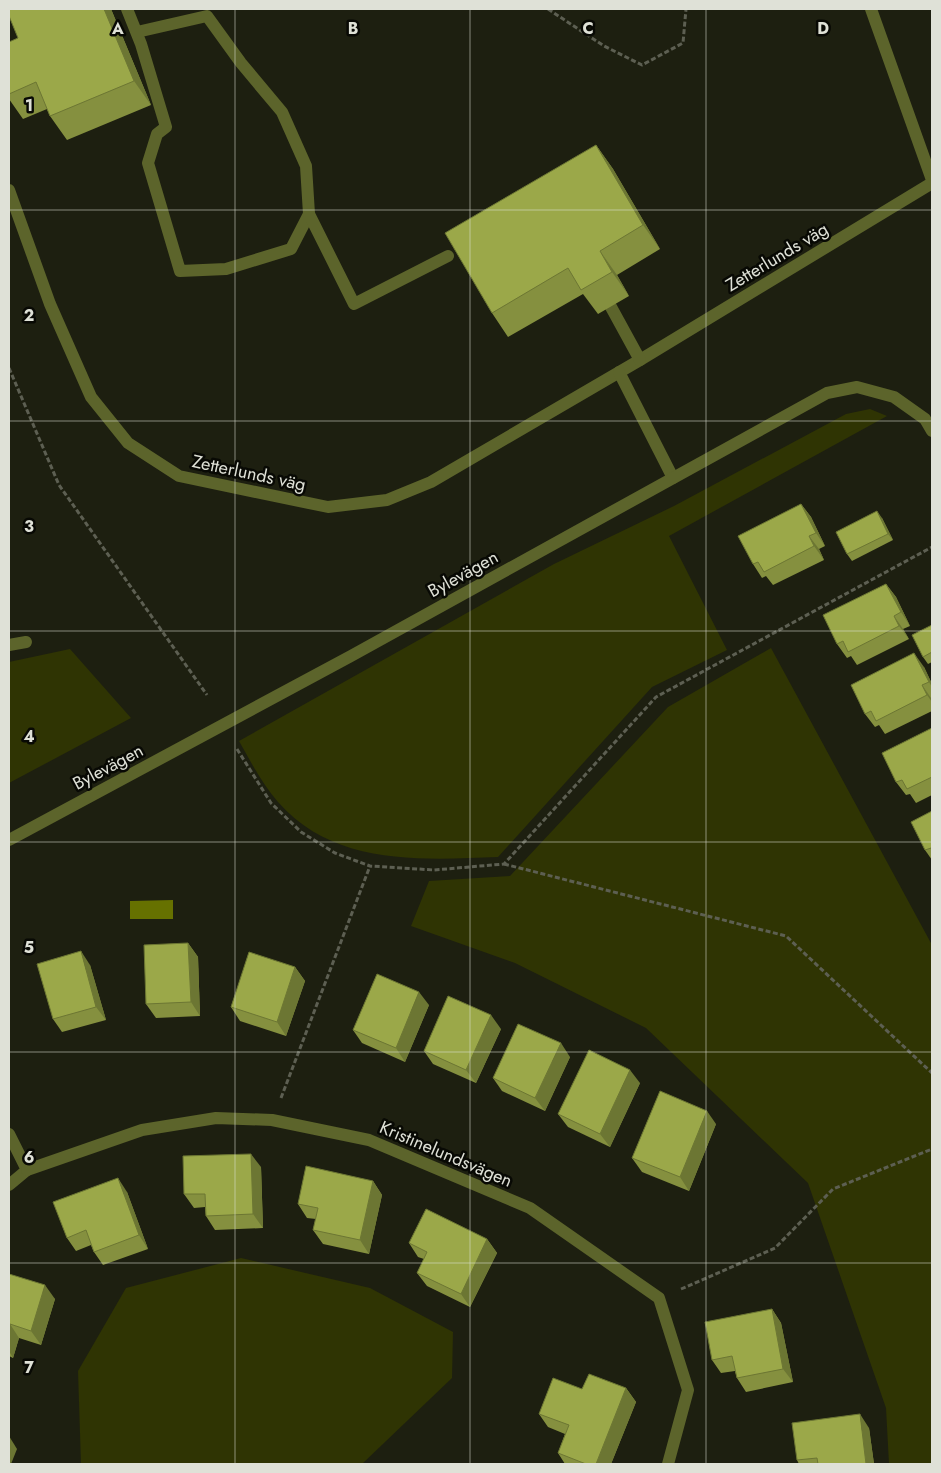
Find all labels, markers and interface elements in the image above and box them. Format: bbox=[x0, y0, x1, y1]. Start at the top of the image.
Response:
text: A bbox=[111, 17, 124, 40]
text: B bbox=[348, 17, 358, 40]
text: C bbox=[582, 17, 594, 40]
text: D bbox=[817, 17, 829, 40]
text: 1 bbox=[25, 94, 33, 117]
street label: Zetterlunds väg bbox=[721, 216, 833, 298]
text: 2 bbox=[24, 304, 34, 327]
street label: Zetterlunds väg bbox=[190, 448, 308, 498]
text: 3 bbox=[24, 515, 34, 538]
street label: Bylevägen bbox=[423, 544, 503, 604]
text: 4 bbox=[23, 725, 35, 748]
street label: Bylevägen bbox=[68, 738, 148, 796]
text: 5 bbox=[24, 936, 34, 959]
street label: Kristinelundsvägen bbox=[376, 1114, 516, 1194]
text: 6 bbox=[24, 1146, 34, 1169]
text: 7 bbox=[24, 1356, 34, 1379]

